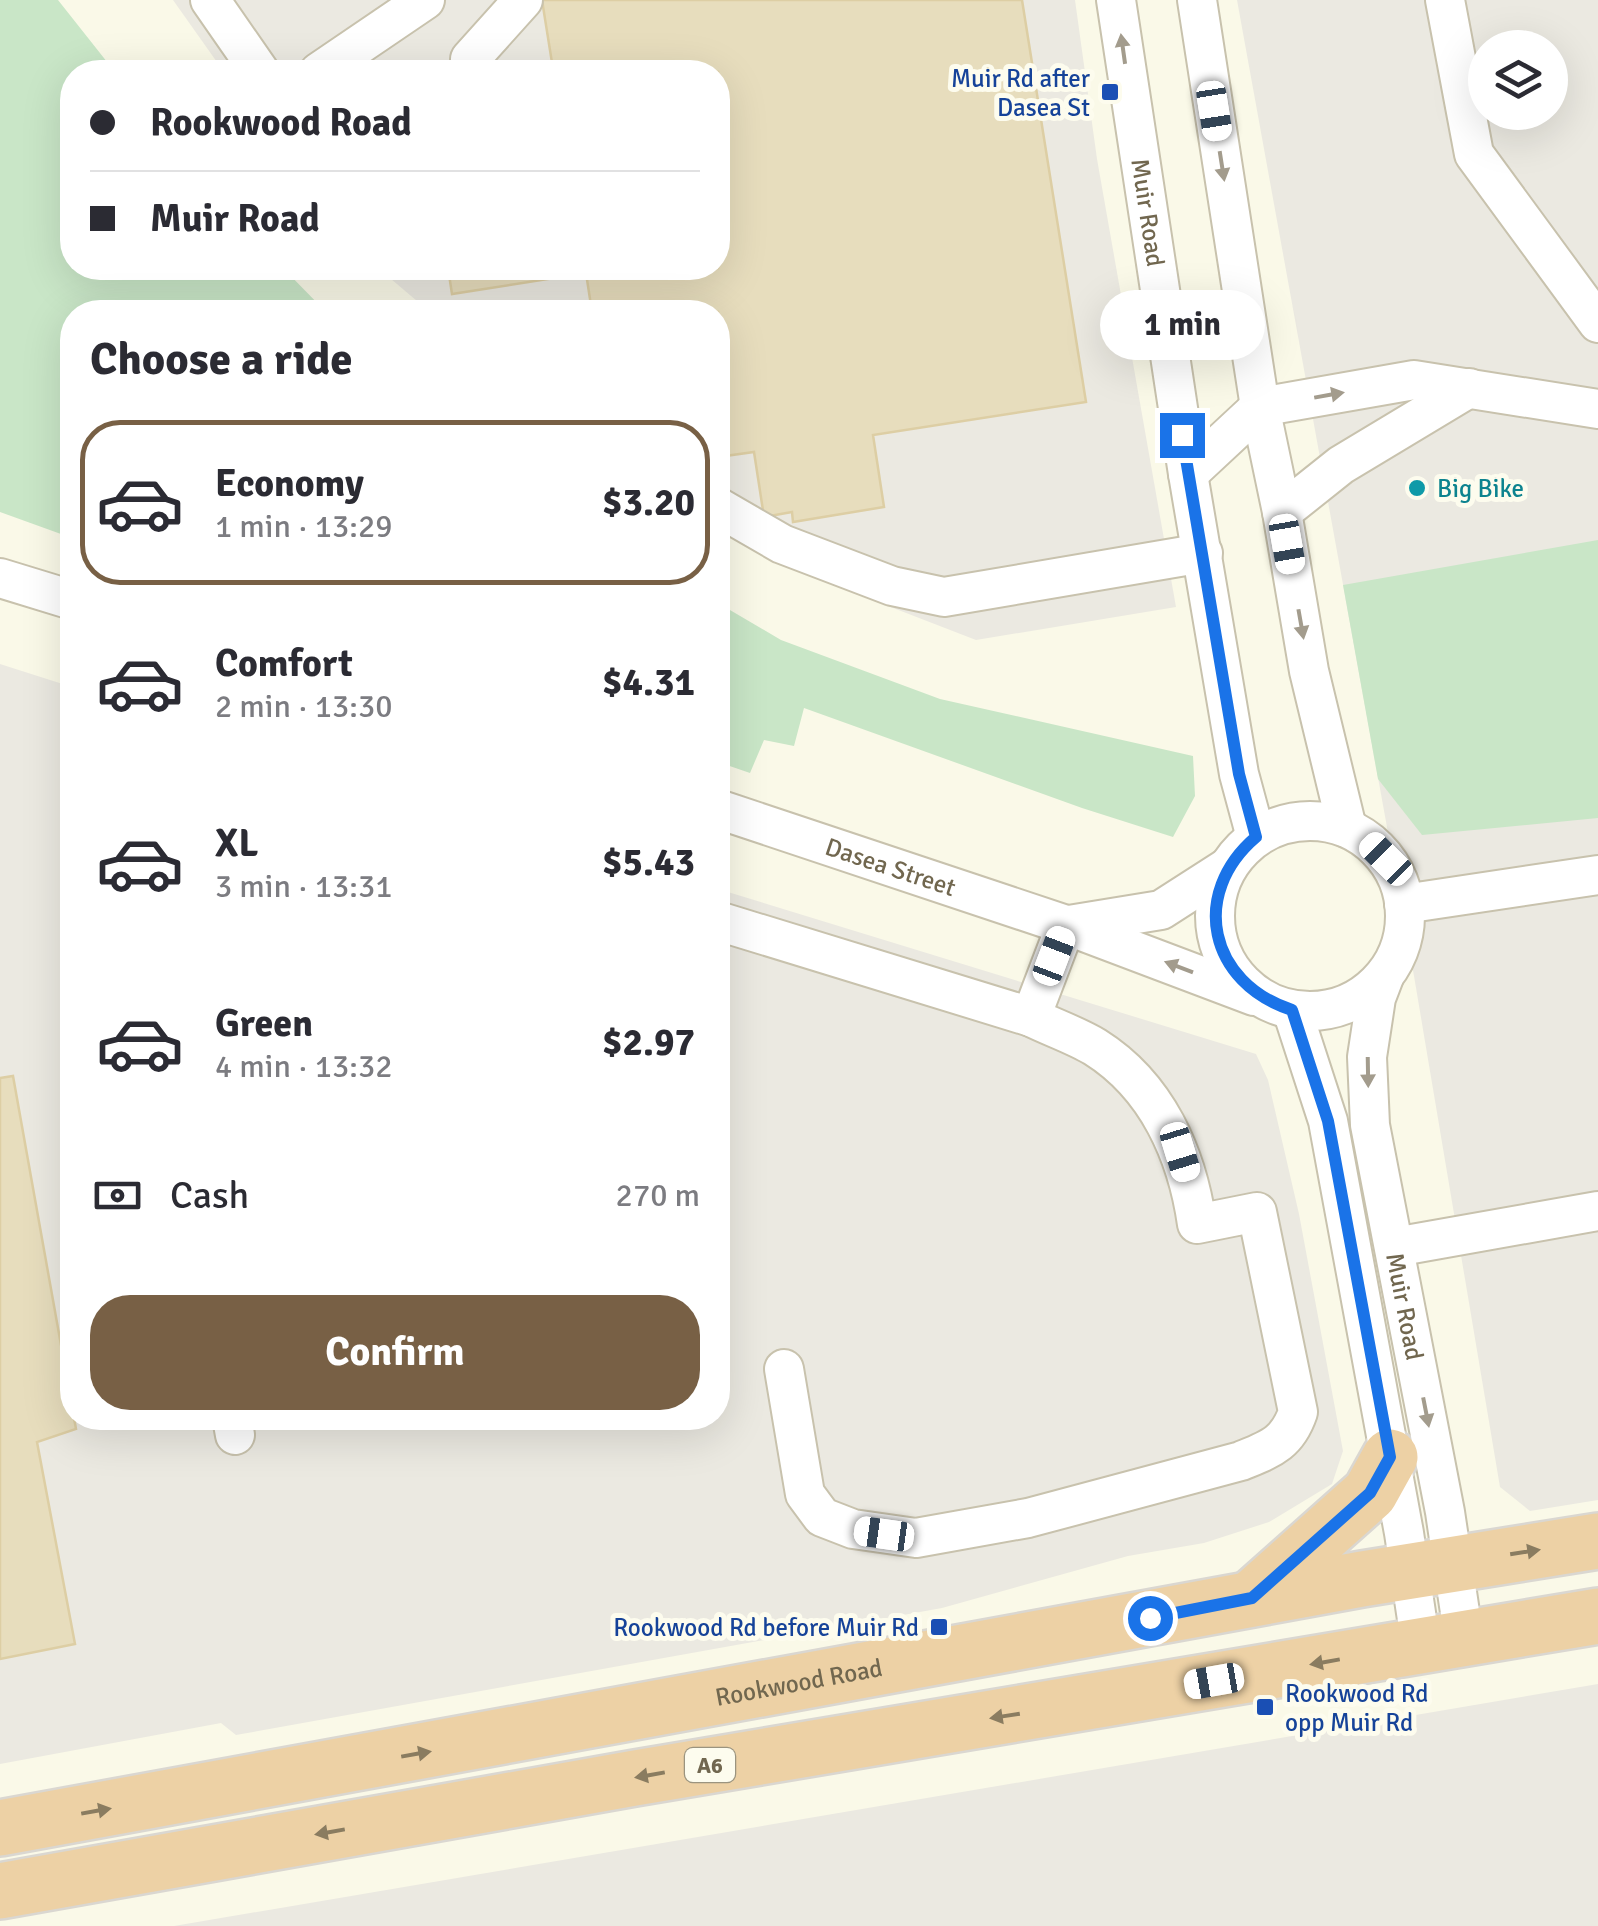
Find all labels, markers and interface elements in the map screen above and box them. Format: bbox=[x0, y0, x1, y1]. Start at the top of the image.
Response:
map controls bbox=[1468, 30, 1568, 130]
button: layers bbox=[1468, 30, 1568, 130]
one-way arrow bbox=[1114, 32, 1130, 64]
place label: Muir Rd after Dasea St bbox=[951, 63, 1091, 123]
car bbox=[1194, 79, 1234, 143]
marker: Muir Rd after Dasea St bbox=[1099, 81, 1121, 103]
text: Rookwood Road bbox=[150, 99, 412, 146]
one-way arrow bbox=[1215, 150, 1231, 182]
street label: Muir Road bbox=[1124, 157, 1171, 269]
text: Muir Road bbox=[150, 195, 320, 242]
callout: 1 min bbox=[1100, 290, 1264, 360]
text: 1 min bbox=[1144, 305, 1221, 344]
text: Choose a ride bbox=[90, 332, 353, 387]
one-way arrow bbox=[1313, 387, 1345, 402]
route end bbox=[1160, 413, 1205, 458]
icon: car bbox=[95, 458, 185, 548]
text: Economy bbox=[215, 460, 364, 507]
place label: Big Bike bbox=[1437, 473, 1524, 504]
marker: Big Bike bbox=[1406, 477, 1428, 499]
text: $3.20 bbox=[602, 479, 695, 526]
text: 1 min · 13:29 bbox=[215, 507, 393, 546]
car bbox=[1267, 512, 1307, 576]
one-way arrow bbox=[1294, 609, 1309, 640]
icon: car bbox=[95, 638, 185, 728]
text: Comfort bbox=[215, 640, 353, 687]
text: $4.31 bbox=[602, 659, 695, 706]
text: 2 min · 13:30 bbox=[215, 687, 393, 726]
icon: car bbox=[95, 818, 185, 908]
text: XL bbox=[215, 820, 258, 867]
car bbox=[1354, 827, 1418, 891]
street label: Dasea Street bbox=[821, 831, 960, 903]
text: $5.43 bbox=[602, 839, 695, 886]
text: 3 min · 13:31 bbox=[215, 867, 393, 906]
car bbox=[1029, 923, 1079, 989]
one-way arrow bbox=[1164, 959, 1194, 975]
icon: car bbox=[95, 998, 185, 1088]
text: Green bbox=[215, 1000, 313, 1047]
text: $2.97 bbox=[602, 1019, 695, 1066]
text: 4 min · 13:32 bbox=[215, 1047, 393, 1086]
one-way arrow bbox=[1360, 1056, 1376, 1088]
car bbox=[1157, 1119, 1203, 1185]
icon: cash bbox=[90, 1168, 145, 1223]
text: Cash bbox=[170, 1172, 249, 1219]
text: 270 m bbox=[616, 1176, 700, 1215]
street label: Muir Road bbox=[1379, 1250, 1430, 1363]
button: Confirm bbox=[90, 1295, 700, 1410]
one-way arrow bbox=[1419, 1397, 1434, 1428]
car bbox=[852, 1515, 916, 1553]
one-way arrow bbox=[1510, 1544, 1541, 1560]
route start bbox=[1128, 1596, 1173, 1641]
place label: Rookwood Rd before Muir Rd bbox=[613, 1612, 919, 1643]
marker: Rookwood Rd before Muir Rd bbox=[928, 1616, 950, 1638]
street label: Rookwood Road bbox=[713, 1652, 885, 1713]
one-way arrow bbox=[1309, 1655, 1341, 1671]
car bbox=[1182, 1661, 1246, 1701]
place label: Rookwood Rd opp Muir Rd bbox=[1285, 1678, 1429, 1738]
marker: Rookwood Rd opp Muir Rd bbox=[1254, 1696, 1276, 1718]
one-way arrow bbox=[988, 1709, 1020, 1724]
one-way arrow bbox=[401, 1745, 432, 1761]
road number: A6 bbox=[685, 1748, 735, 1782]
one-way arrow bbox=[633, 1768, 665, 1783]
one-way arrow bbox=[81, 1803, 112, 1818]
one-way arrow bbox=[313, 1825, 345, 1840]

